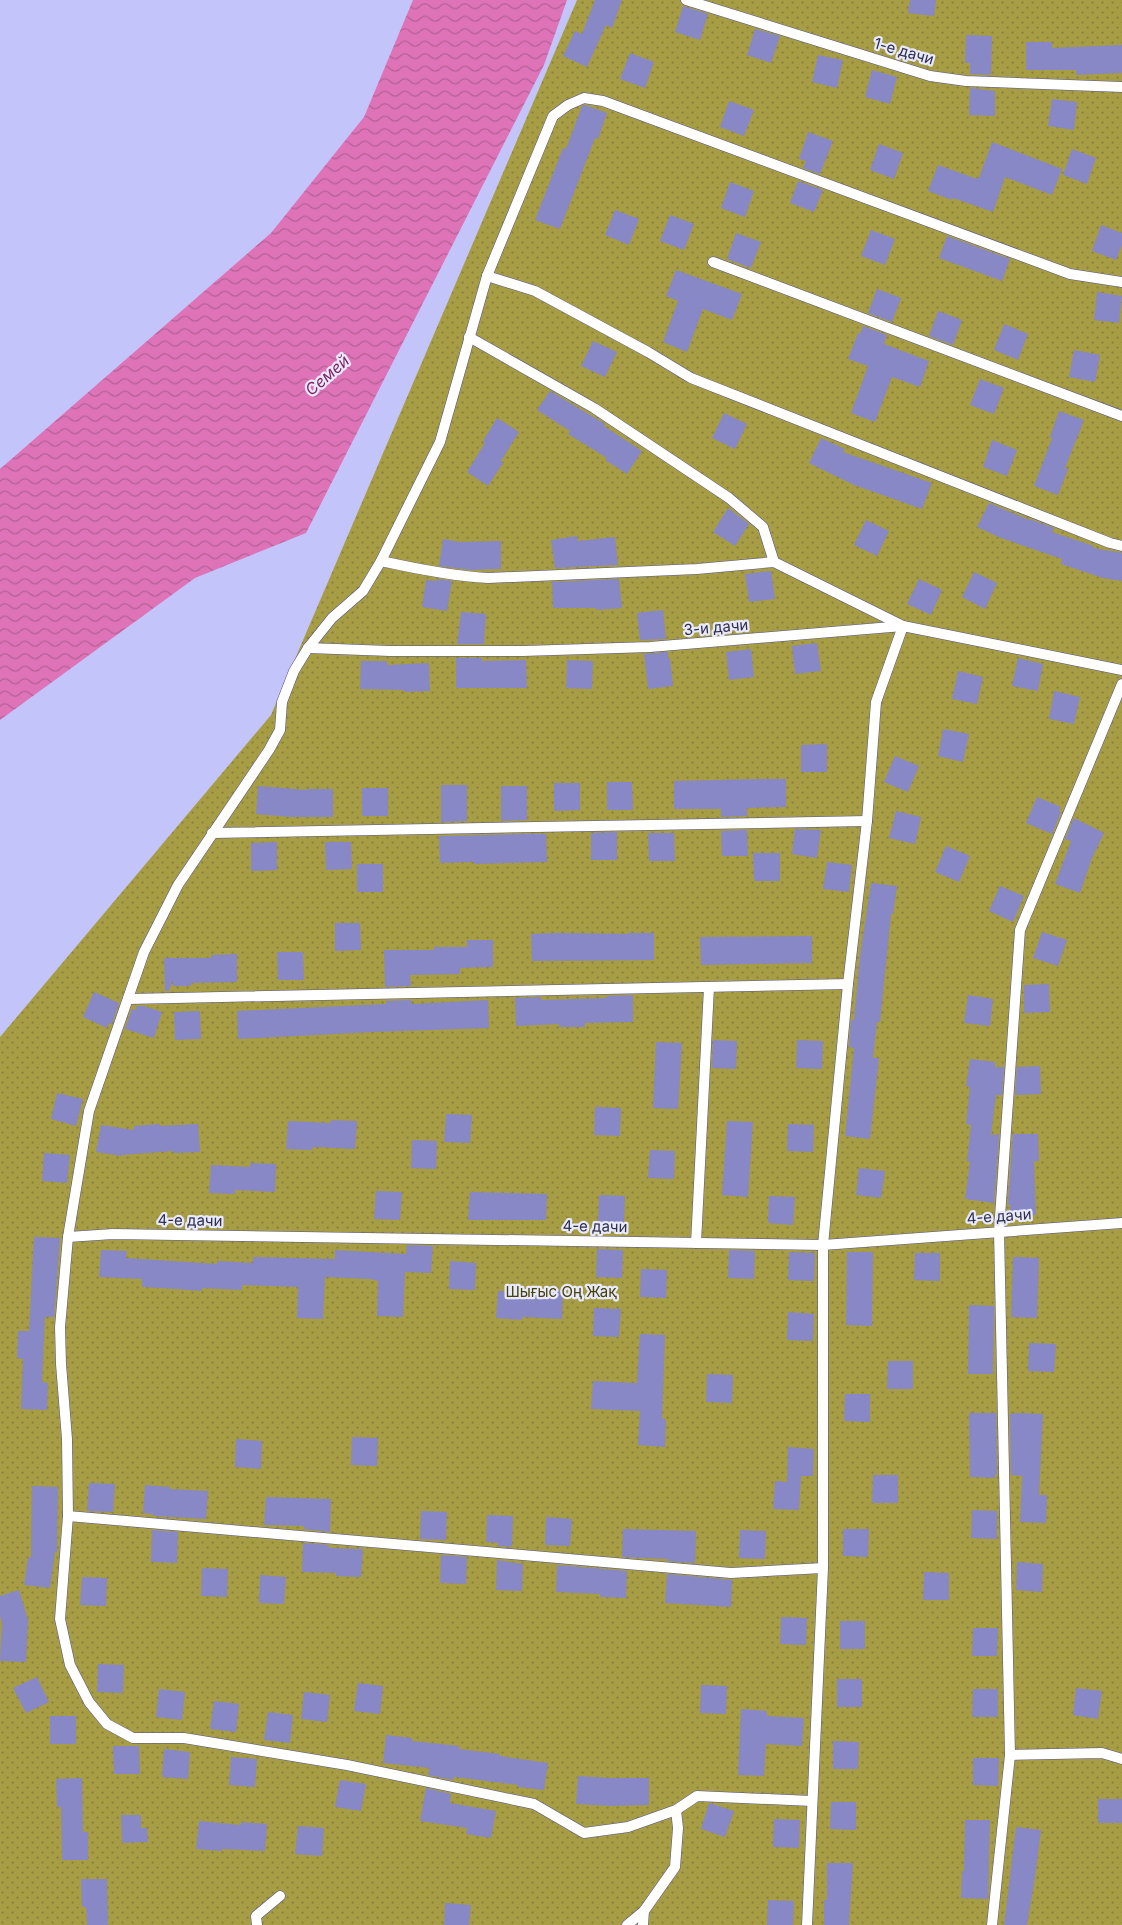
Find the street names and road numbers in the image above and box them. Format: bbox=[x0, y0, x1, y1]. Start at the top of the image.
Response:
street label: 1-е дачи bbox=[872, 33, 936, 69]
street label: 3-и дачи bbox=[683, 615, 749, 639]
street label: 4-е дачи bbox=[966, 1204, 1032, 1228]
street label: 4-е дачи bbox=[157, 1210, 223, 1230]
street label: 4-е дачи bbox=[562, 1216, 628, 1236]

